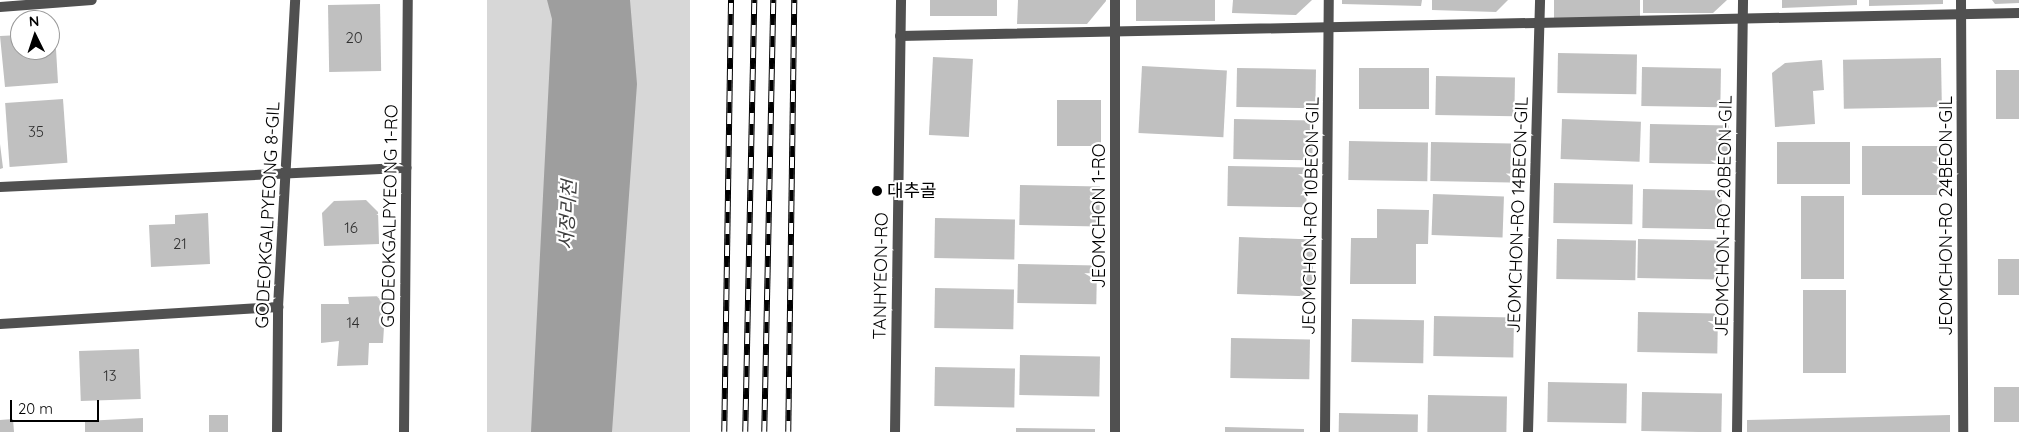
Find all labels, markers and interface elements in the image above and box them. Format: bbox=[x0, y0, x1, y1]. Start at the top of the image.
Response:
north arrow bbox=[10, 10, 60, 60]
text: N bbox=[28, 12, 40, 30]
house number: 20 bbox=[345, 29, 363, 47]
street label: JEOMCHON-RO 20BEON-GIL bbox=[1711, 95, 1737, 337]
street label: JEOMCHON-RO 14BEON-GIL bbox=[1503, 96, 1533, 334]
street label: JEOMCHON-RO 24BEON-GIL bbox=[1935, 96, 1957, 336]
street label: JEOMCHON-RO 10BEON-GIL bbox=[1298, 97, 1324, 335]
street label: GODEOKGALPYEONG 8-GIL bbox=[251, 101, 285, 329]
street label: GODEOKGALPYEONG 1-RO bbox=[377, 104, 403, 328]
house number: 35 bbox=[28, 123, 44, 141]
street label: JEOMCHON 1-RO bbox=[1088, 143, 1110, 289]
water label: 서정리천 bbox=[555, 179, 581, 251]
place label: 대추골 bbox=[887, 180, 937, 202]
marker: 대추골 bbox=[871, 185, 883, 197]
street label: TANHYEON-RO bbox=[869, 212, 893, 340]
house number: 16 bbox=[344, 219, 358, 237]
house number: 21 bbox=[173, 235, 187, 253]
house number: 14 bbox=[346, 314, 360, 332]
house number: 13 bbox=[103, 367, 117, 385]
scale bar bbox=[12, 390, 101, 422]
text: 20 m bbox=[18, 399, 53, 418]

